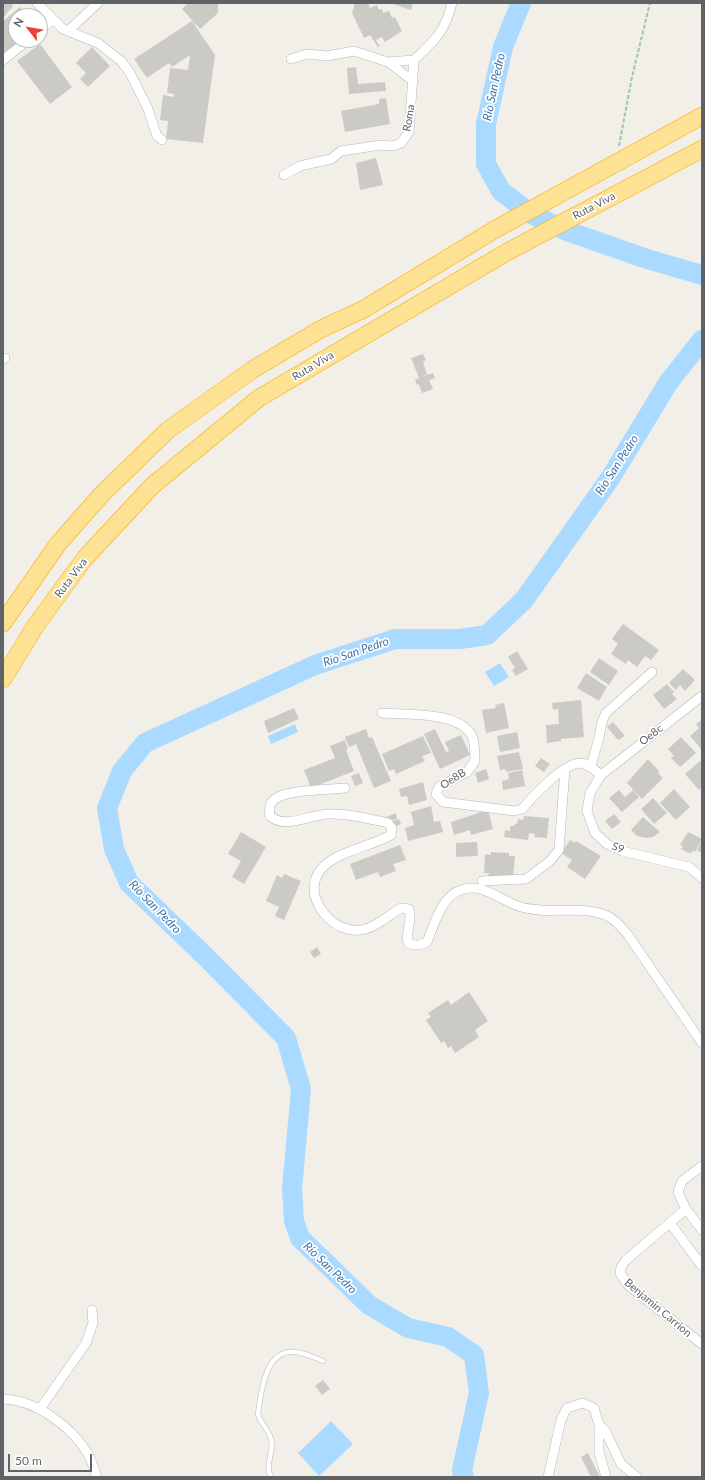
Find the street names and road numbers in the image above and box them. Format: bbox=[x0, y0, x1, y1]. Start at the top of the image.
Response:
street label: Roma bbox=[400, 103, 418, 133]
street label: Ruta Viva bbox=[571, 189, 617, 223]
street label: Ruta Viva bbox=[290, 348, 336, 384]
street label: Ruta Viva bbox=[52, 556, 90, 600]
street label: Oe8c bbox=[637, 722, 665, 748]
street label: Oe8B bbox=[438, 766, 468, 792]
street label: S9 bbox=[610, 840, 626, 856]
street label: Benjamin Carrion bbox=[622, 1276, 694, 1340]

